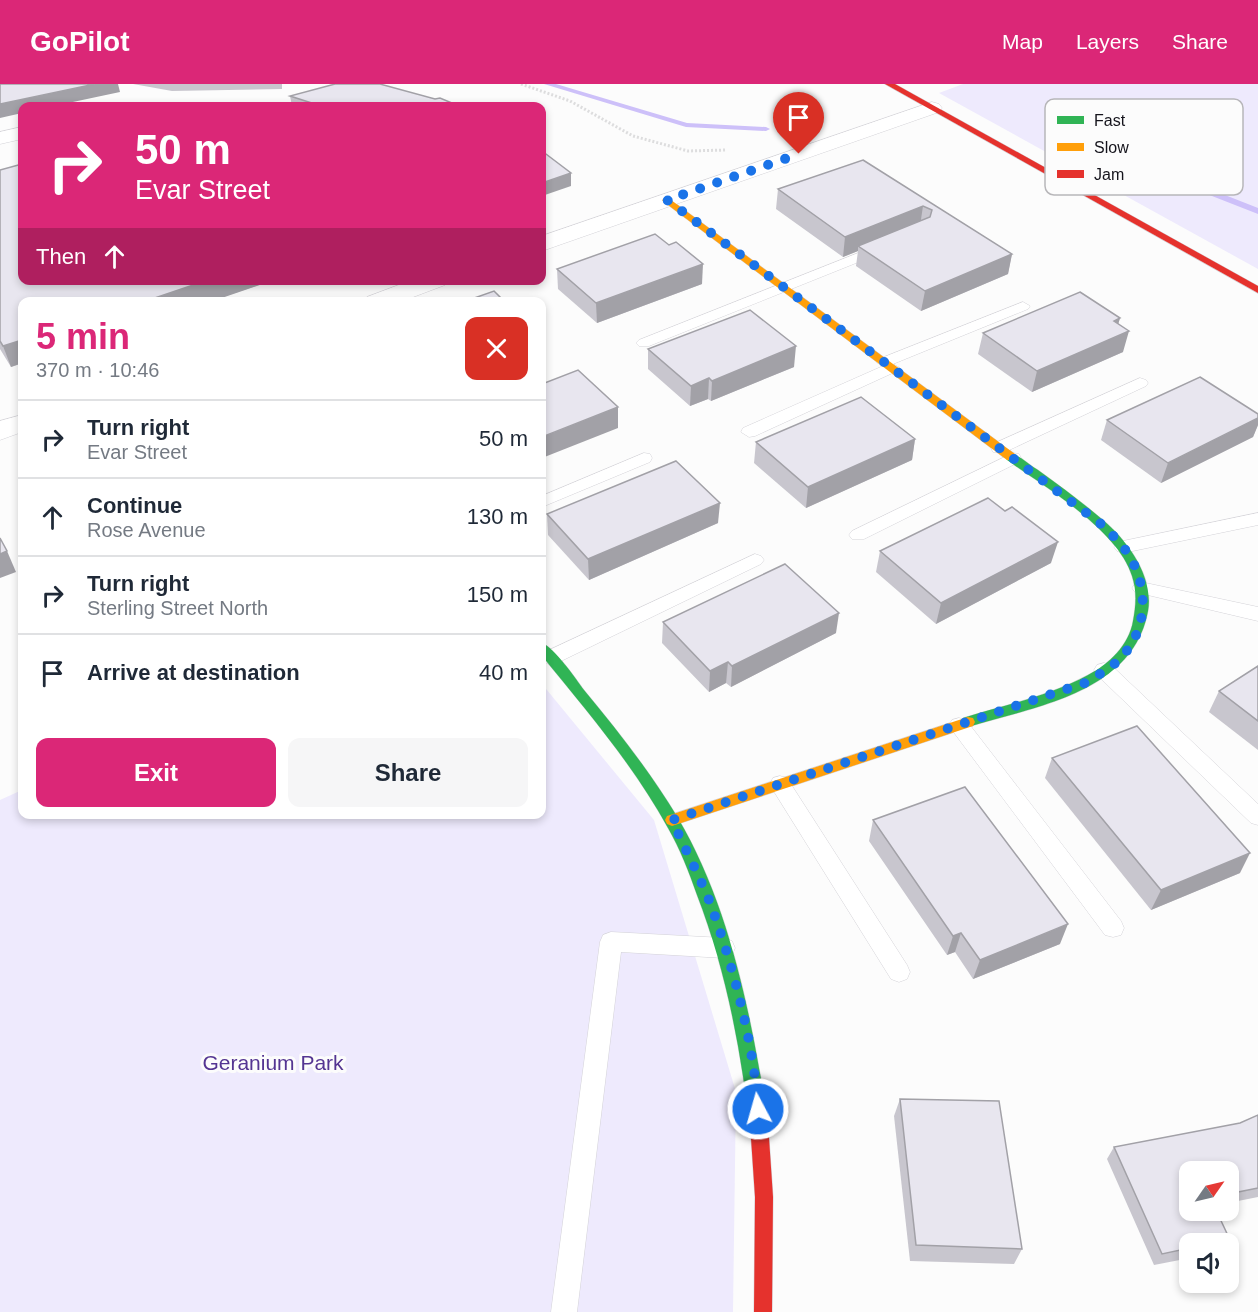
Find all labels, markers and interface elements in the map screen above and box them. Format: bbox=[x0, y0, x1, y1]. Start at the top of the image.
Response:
text: GoPilot bbox=[30, 26, 130, 57]
text: Map bbox=[1002, 30, 1043, 53]
text: Layers bbox=[1076, 30, 1139, 53]
text: Share bbox=[1172, 30, 1228, 53]
pin bbox=[773, 92, 824, 154]
legend bbox=[1045, 99, 1243, 195]
icon: arrive bbox=[782, 101, 815, 134]
text: Fast bbox=[1094, 112, 1126, 129]
icon: right bbox=[36, 126, 114, 204]
text: 50 m bbox=[135, 126, 231, 173]
text: Slow bbox=[1094, 139, 1129, 156]
text: Jam bbox=[1094, 166, 1124, 183]
text: Evar Street bbox=[135, 175, 270, 205]
icon: ahead bbox=[98, 240, 131, 273]
text: Then bbox=[36, 244, 86, 269]
text: 5 min bbox=[36, 316, 130, 357]
button: close bbox=[465, 317, 528, 380]
text: 370 m · 10:46 bbox=[36, 359, 159, 381]
text: Turn right bbox=[87, 415, 189, 440]
icon: right bbox=[36, 423, 69, 456]
text: 50 m bbox=[479, 426, 528, 451]
text: Evar Street bbox=[87, 441, 187, 463]
text: Continue bbox=[87, 493, 182, 518]
icon: ahead bbox=[36, 501, 69, 534]
text: 130 m bbox=[467, 504, 528, 529]
text: Rose Avenue bbox=[87, 519, 206, 541]
text: Turn right bbox=[87, 571, 189, 596]
icon: right bbox=[36, 579, 69, 612]
text: 150 m bbox=[467, 582, 528, 607]
text: Sterling Street North bbox=[87, 597, 268, 619]
icon: arrive bbox=[36, 657, 69, 690]
text: Arrive at destination bbox=[87, 660, 300, 685]
text: 40 m bbox=[479, 660, 528, 685]
button: Exit bbox=[36, 738, 276, 807]
button: Share bbox=[288, 738, 528, 807]
park label: Geranium Park bbox=[202, 1051, 344, 1074]
position arrow bbox=[726, 1077, 790, 1141]
north arrow bbox=[1179, 1161, 1239, 1221]
map controls bbox=[1179, 1161, 1239, 1293]
button: sound bbox=[1179, 1233, 1239, 1293]

